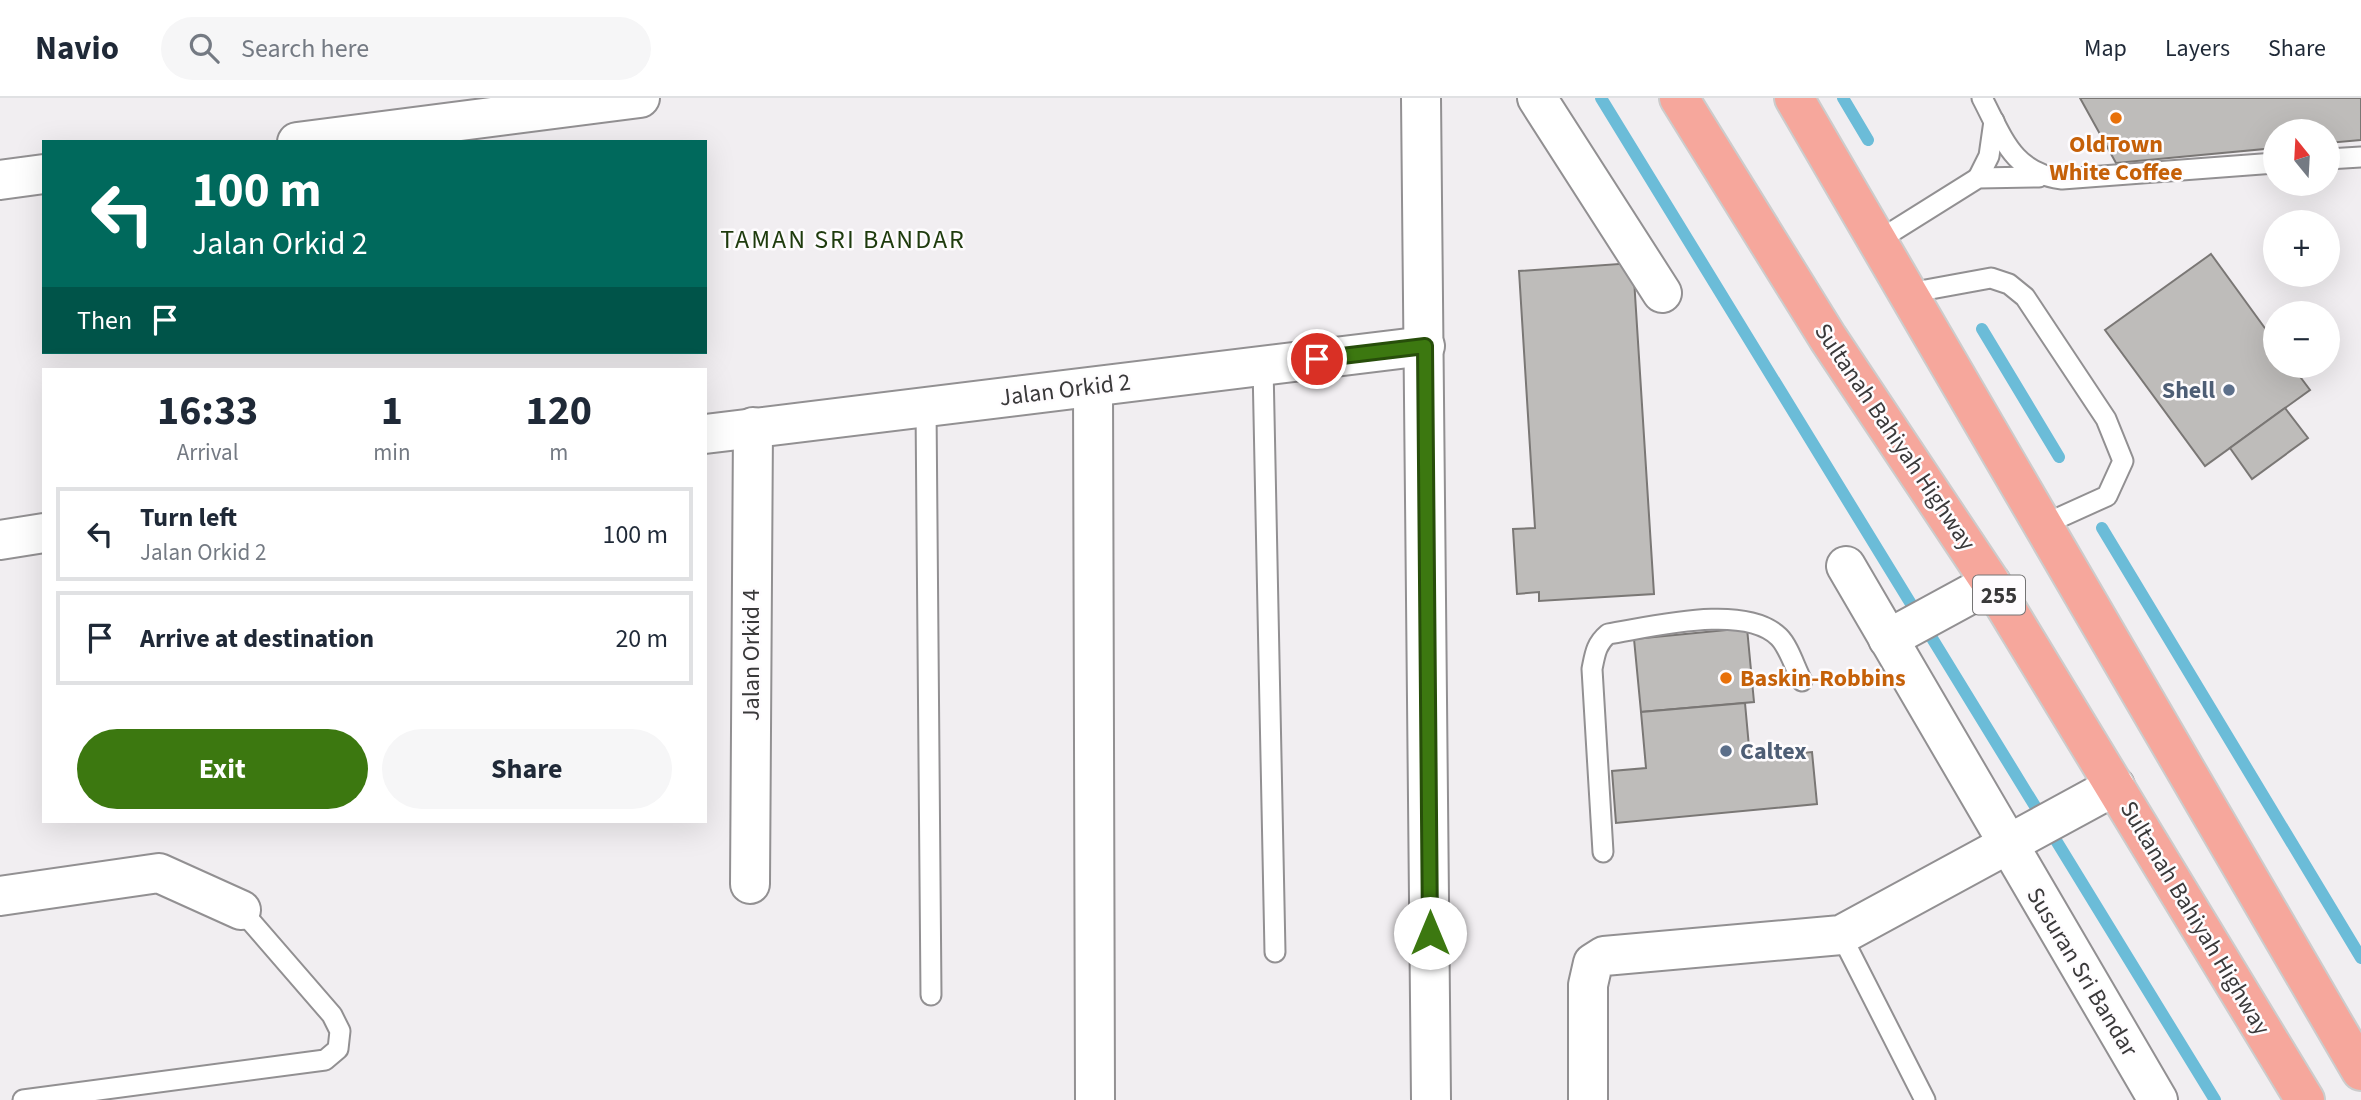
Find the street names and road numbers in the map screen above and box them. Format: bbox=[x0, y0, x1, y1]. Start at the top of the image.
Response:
street label: Sultanah Bahiyah Highway bbox=[1806, 316, 1984, 558]
street label: Jalan Orkid 2 bbox=[997, 365, 1133, 415]
road number: 255 bbox=[1973, 575, 2025, 614]
street label: Jalan Orkid 4 bbox=[734, 589, 769, 721]
street label: Sultanah Bahiyah Highway bbox=[2111, 794, 2279, 1042]
street label: Susuran Sri Bandar bbox=[2018, 881, 2147, 1064]

